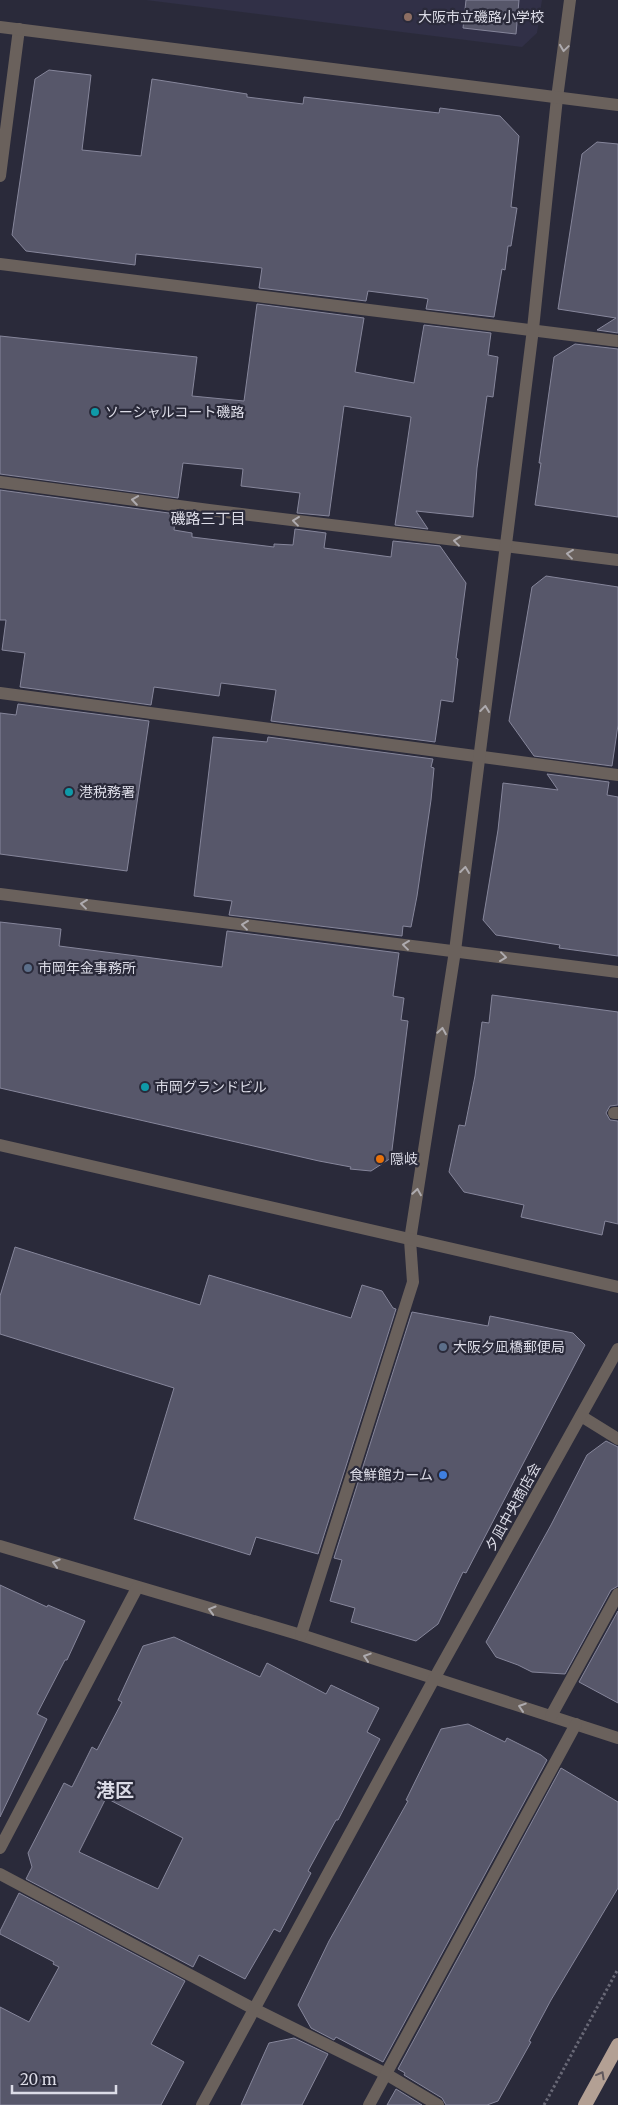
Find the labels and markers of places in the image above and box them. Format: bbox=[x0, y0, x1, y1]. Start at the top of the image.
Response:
place label: 大阪市立磯路小学校 bbox=[418, 8, 544, 26]
marker: 大阪市立磯路小学校 bbox=[402, 11, 414, 23]
place label: ソーシャルコート磯路 bbox=[105, 403, 244, 421]
marker: ソーシャルコート磯路 bbox=[89, 406, 101, 418]
place label: 港税務署 bbox=[79, 783, 135, 801]
marker: 港税務署 bbox=[63, 786, 75, 798]
place label: 市岡年金事務所 bbox=[38, 959, 136, 977]
marker: 市岡年金事務所 bbox=[22, 962, 34, 974]
place label: 市岡グランドビル bbox=[155, 1078, 267, 1096]
marker: 市岡グランドビル bbox=[139, 1081, 151, 1093]
place label: 隠岐 bbox=[390, 1150, 418, 1168]
marker: 隠岐 bbox=[374, 1153, 386, 1165]
place label: 大阪夕凪橋郵便局 bbox=[453, 1338, 565, 1356]
marker: 大阪夕凪橋郵便局 bbox=[437, 1341, 449, 1353]
place label: 食鮮館カーム bbox=[349, 1466, 433, 1484]
marker: 食鮮館カーム bbox=[437, 1469, 449, 1481]

